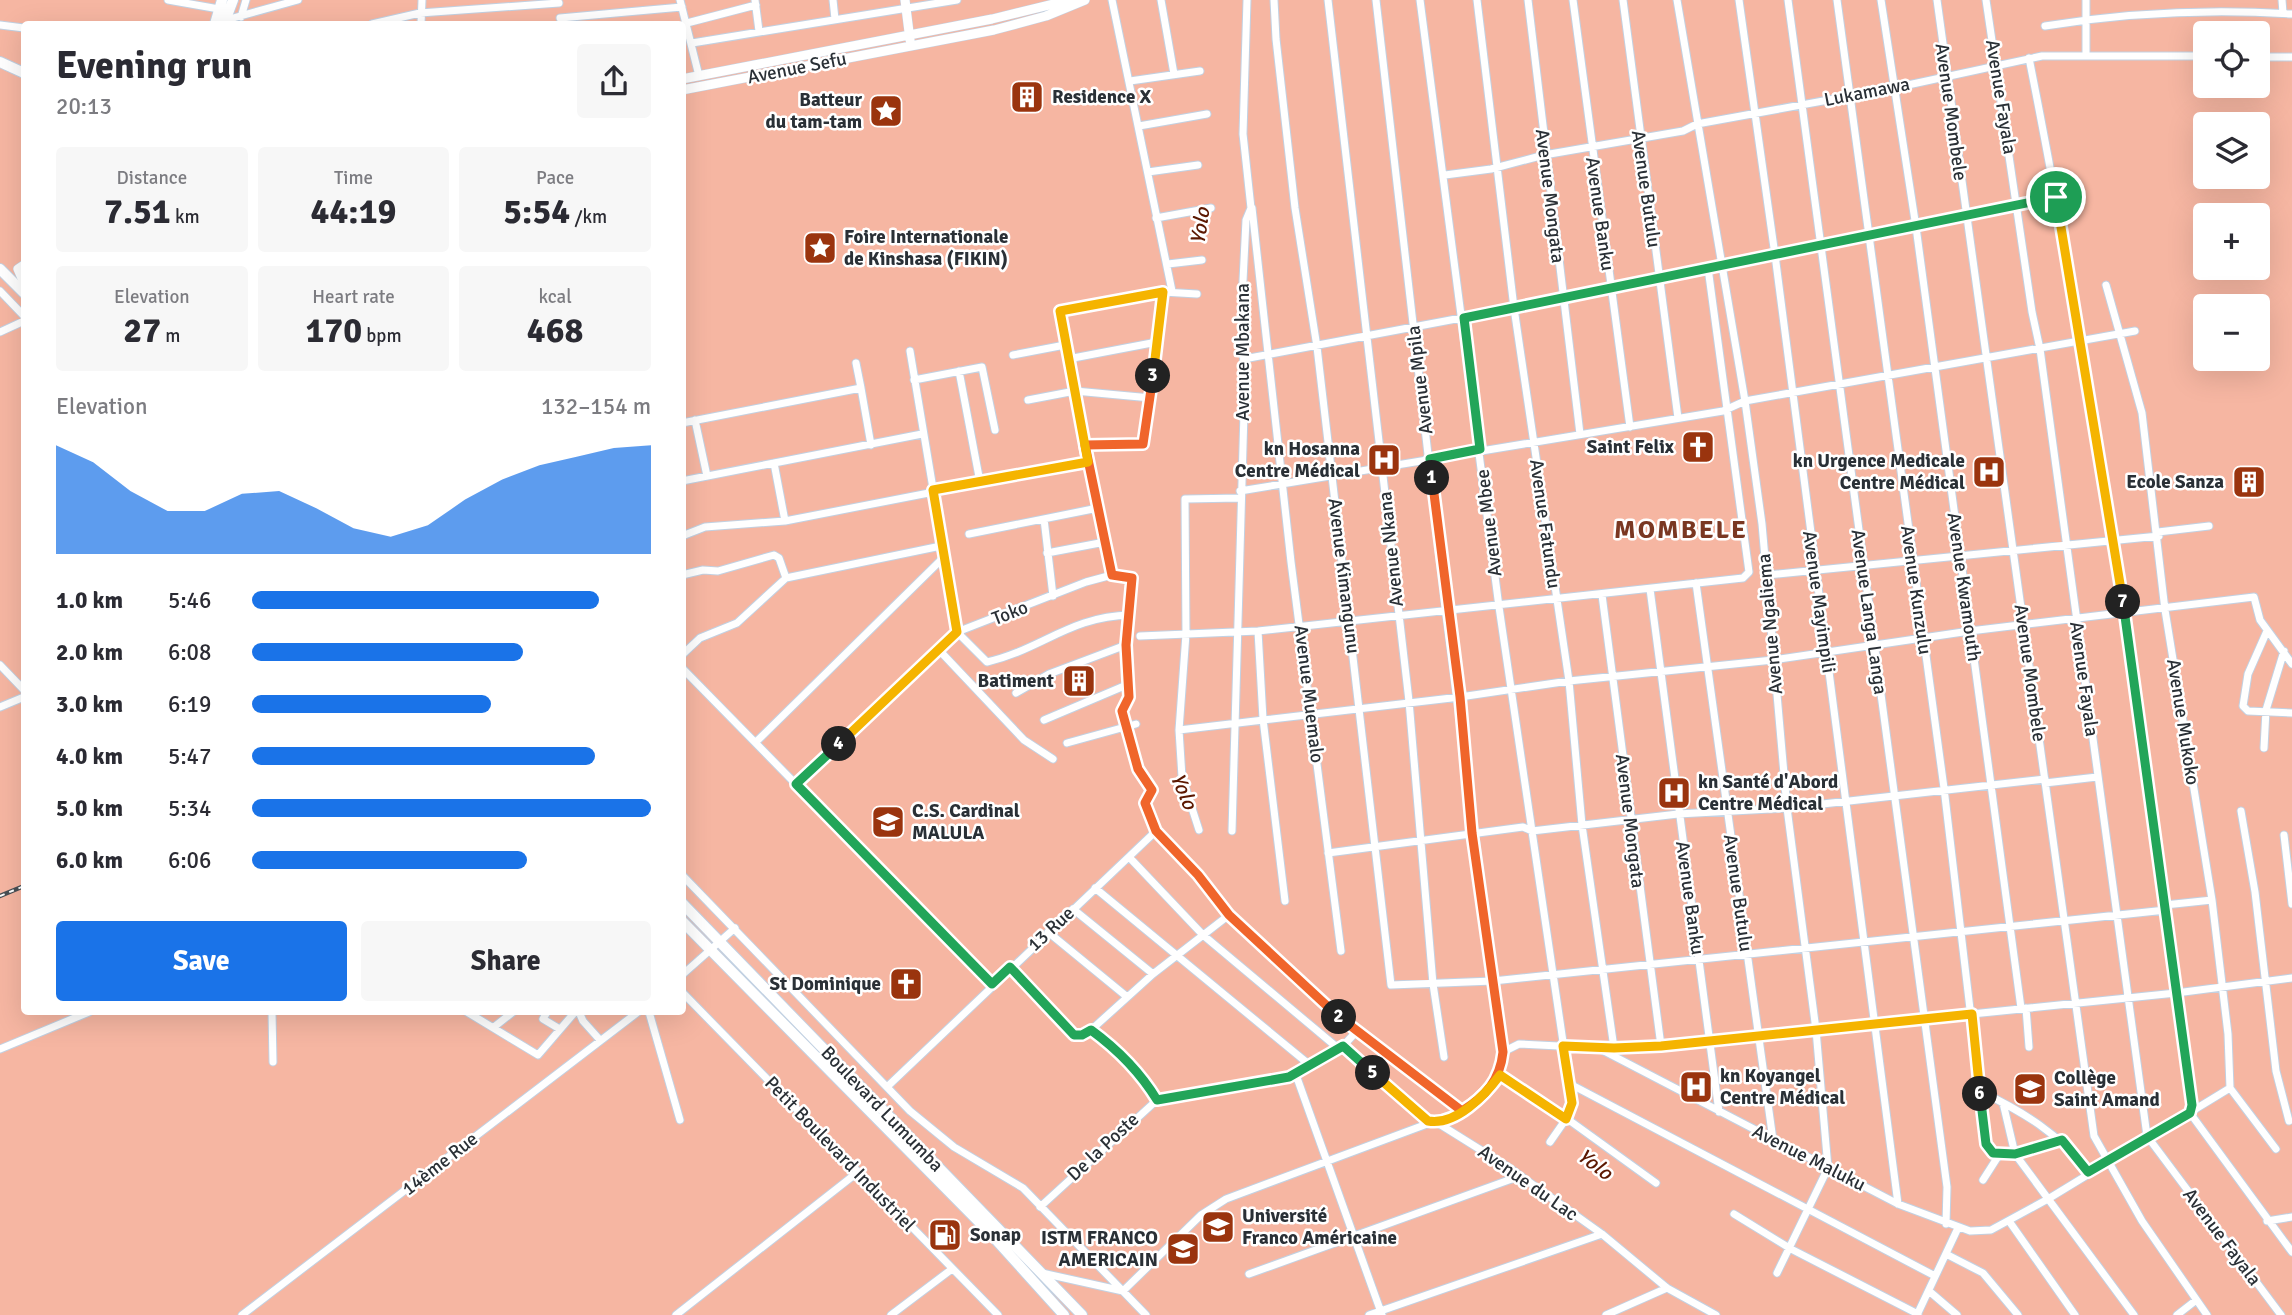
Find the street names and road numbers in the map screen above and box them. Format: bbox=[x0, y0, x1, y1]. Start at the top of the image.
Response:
street label: Avenue Fayala bbox=[1980, 38, 2022, 156]
street label: Avenue Mombele bbox=[1929, 42, 1973, 182]
street label: Avenue Sefu bbox=[745, 47, 849, 89]
street label: Lukamawa bbox=[1822, 72, 1912, 112]
street label: Avenue Mongata bbox=[1530, 128, 1570, 264]
street label: Avenue Butulu bbox=[1626, 129, 1666, 249]
street label: Avenue Banku bbox=[1580, 156, 1620, 272]
street label: Avenue Mbakana bbox=[1231, 283, 1255, 421]
street label: Avenue Mpila bbox=[1401, 324, 1439, 436]
street label: Avenue Fatundu bbox=[1524, 458, 1566, 590]
street label: Avenue Mbee bbox=[1471, 468, 1507, 578]
street label: Avenue Nkana bbox=[1373, 490, 1409, 608]
street label: Avenue Kimangunu bbox=[1323, 497, 1365, 655]
street label: Avenue Kwamouth bbox=[1942, 511, 1986, 663]
street label: Avenue Kunzulu bbox=[1895, 524, 1937, 656]
street label: Avenue Langa Langa bbox=[1846, 528, 1892, 696]
street label: Avenue Mayimpili bbox=[1797, 529, 1841, 675]
street label: Avenue Ngaliema bbox=[1752, 553, 1788, 695]
street label: Toko bbox=[989, 595, 1032, 631]
street label: Avenue Mombele bbox=[2008, 603, 2052, 743]
street label: Avenue Fayala bbox=[2064, 620, 2104, 738]
street label: Avenue Muemalo bbox=[1289, 624, 1329, 764]
street label: Avenue Mukoko bbox=[2161, 657, 2205, 787]
street label: Avenue Mongata bbox=[1610, 753, 1650, 889]
street label: Avenue Butulu bbox=[1718, 833, 1758, 953]
street label: Avenue Banku bbox=[1670, 840, 1710, 956]
street label: 13 Rue bbox=[1022, 901, 1080, 957]
street label: Boulevard Lumumba bbox=[816, 1041, 948, 1177]
street label: Petit Boulevard Industriel bbox=[759, 1071, 921, 1237]
street label: De la Poste bbox=[1062, 1108, 1144, 1186]
street label: Avenue Maluku bbox=[1748, 1119, 1870, 1197]
street label: 14ème Rue bbox=[397, 1127, 483, 1201]
street label: Avenue du Lac bbox=[1473, 1140, 1583, 1226]
street label: Avenue Fayala bbox=[2178, 1184, 2266, 1290]

